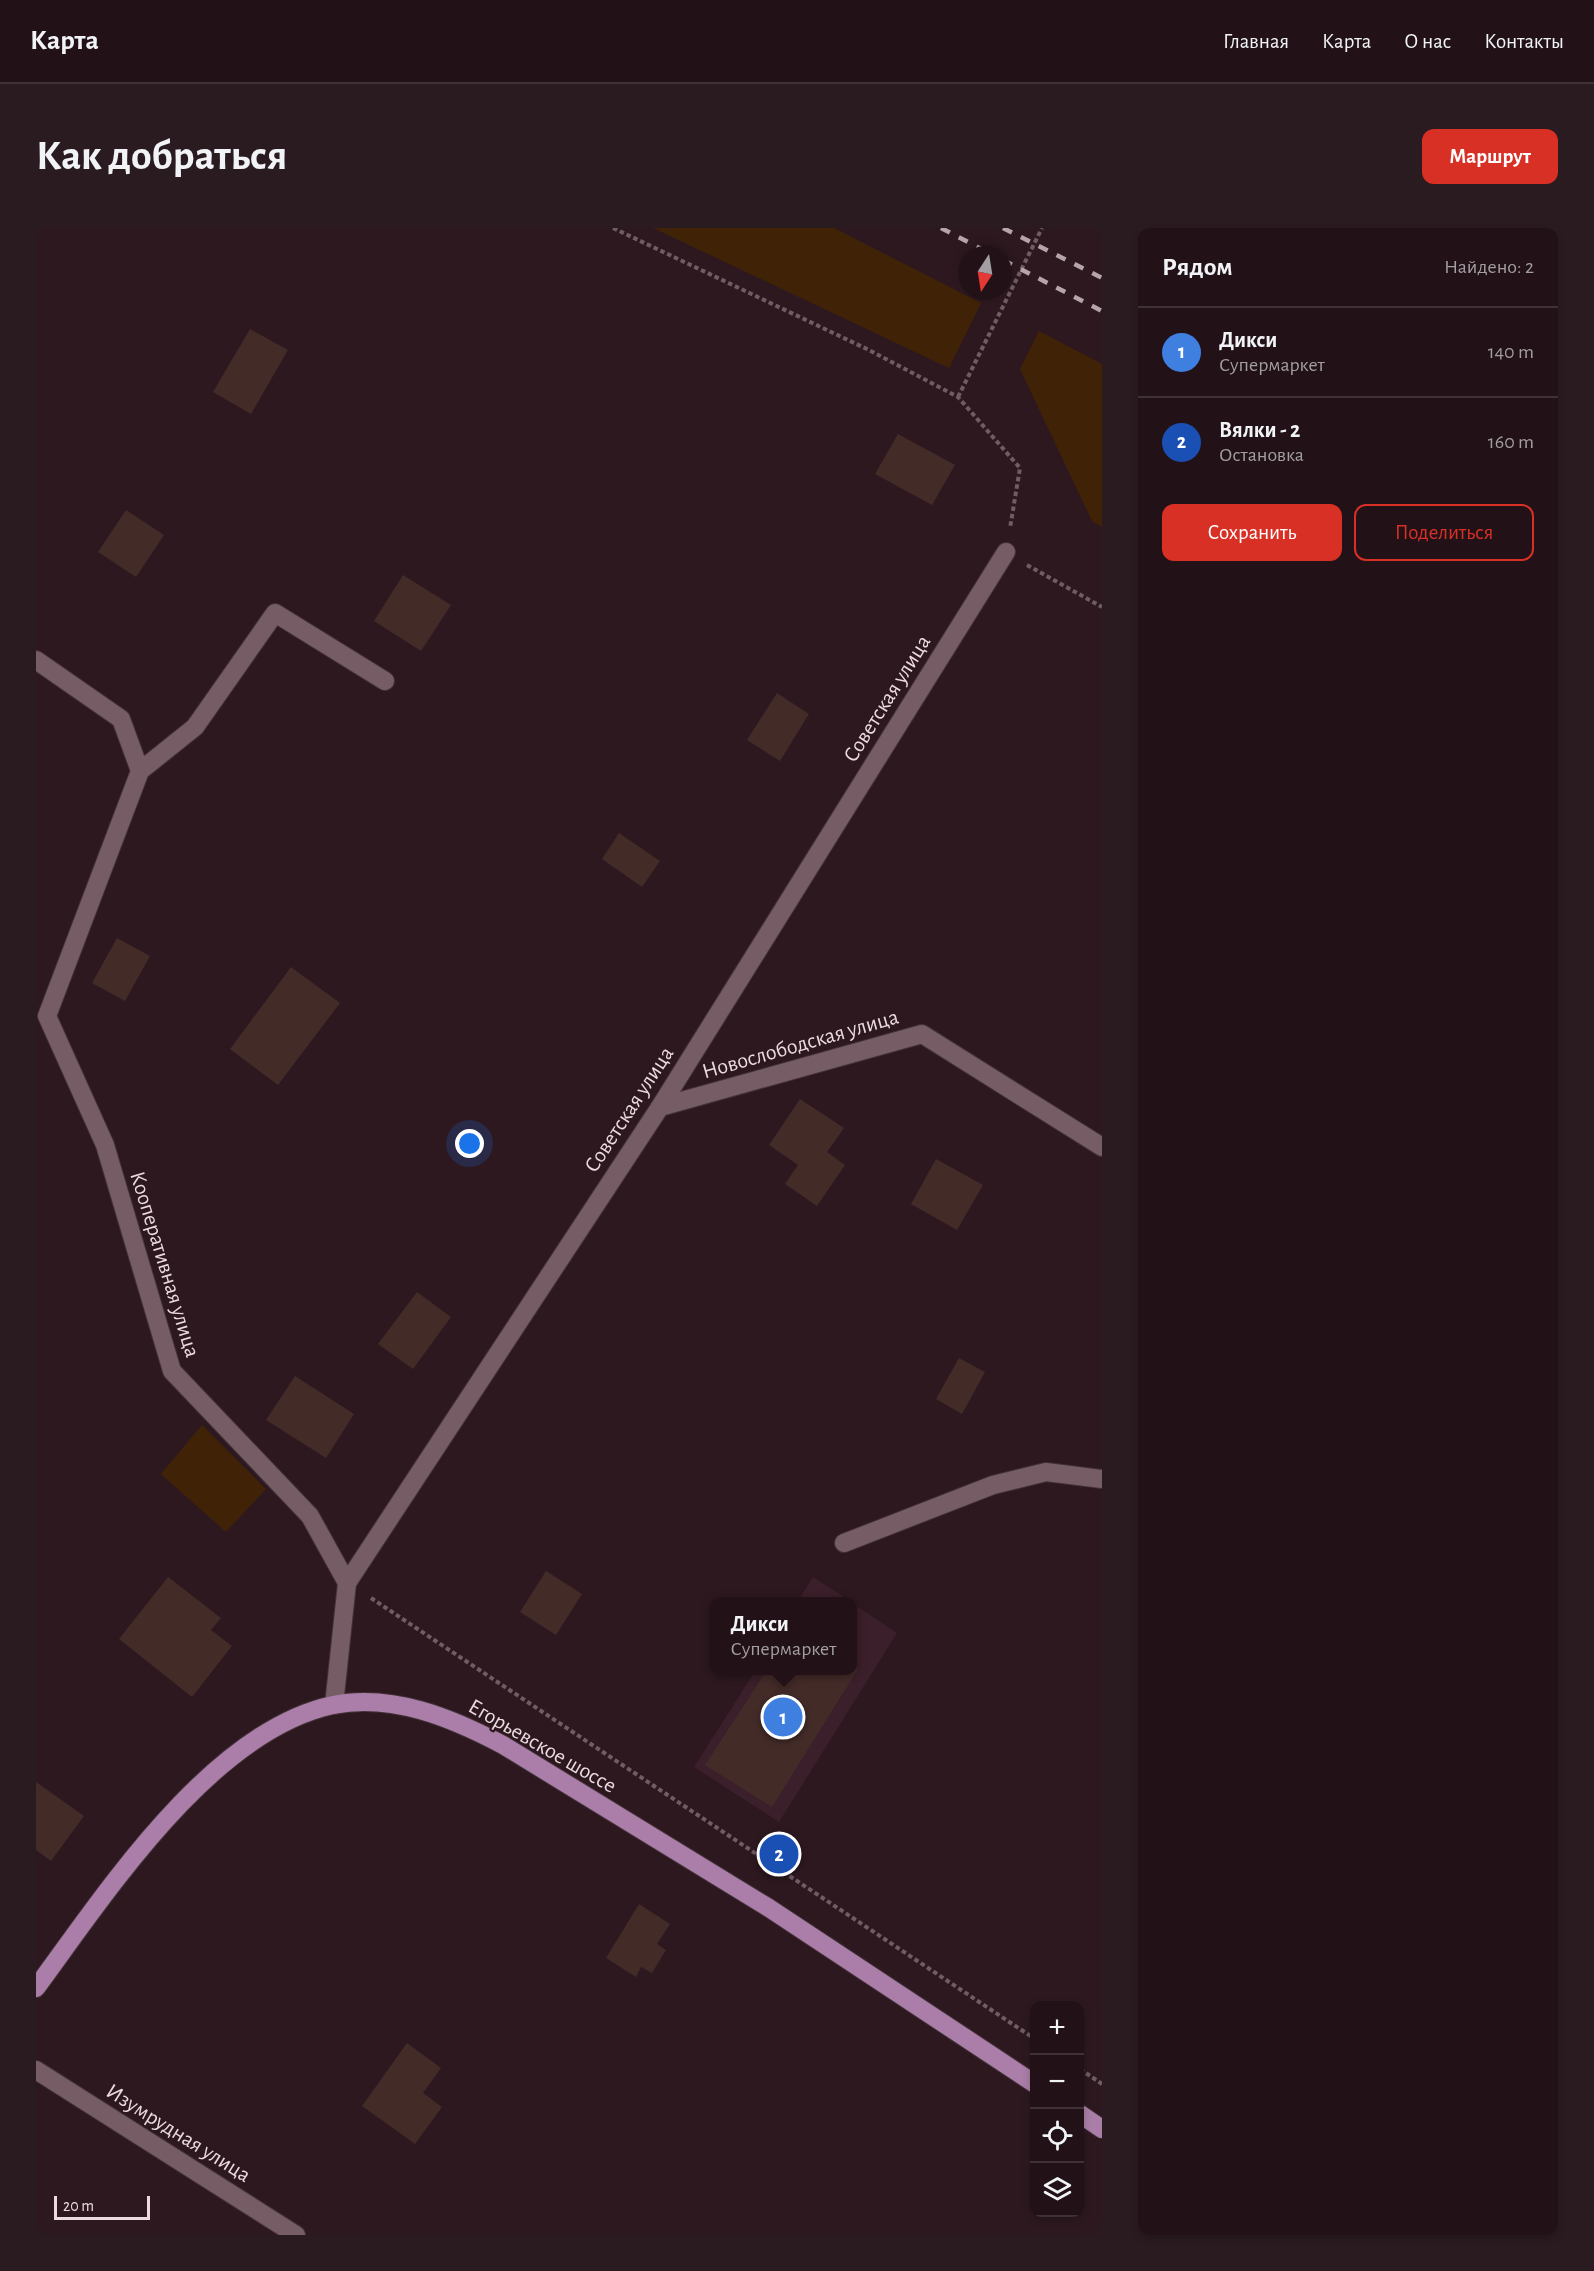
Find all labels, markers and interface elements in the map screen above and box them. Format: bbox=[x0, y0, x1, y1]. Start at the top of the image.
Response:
text: Карта bbox=[30, 27, 99, 55]
text: Главная bbox=[1223, 31, 1289, 52]
text: Карта bbox=[1322, 31, 1371, 52]
text: О нас bbox=[1404, 31, 1451, 52]
text: Контакты bbox=[1484, 31, 1564, 52]
button: Маршрут bbox=[1422, 129, 1558, 184]
text: Как добраться bbox=[36, 135, 287, 177]
north arrow bbox=[958, 246, 1012, 300]
text: Рядом bbox=[1162, 254, 1233, 280]
text: Найдено: 2 bbox=[1444, 257, 1534, 277]
text: Дикси bbox=[1219, 329, 1277, 351]
text: 1 bbox=[1178, 342, 1185, 362]
text: 140 m bbox=[1488, 342, 1534, 362]
text: Супермаркет bbox=[1219, 355, 1325, 375]
text: Вялки - 2 bbox=[1219, 419, 1300, 441]
text: 2 bbox=[1177, 432, 1186, 452]
text: 160 m bbox=[1488, 432, 1534, 452]
text: Остановка bbox=[1219, 445, 1304, 465]
button: Сохранить bbox=[1162, 504, 1342, 561]
button: Поделиться bbox=[1354, 504, 1534, 561]
street label: Советская улица bbox=[839, 631, 935, 766]
street label: Новослободская улица bbox=[700, 1005, 901, 1083]
street label: Советская улица bbox=[580, 1043, 677, 1176]
your location bbox=[455, 1129, 484, 1158]
street label: Кооперативная улица bbox=[126, 1169, 204, 1360]
popup bbox=[710, 1597, 857, 1675]
text: Дикси bbox=[731, 1613, 789, 1635]
text: Супермаркет bbox=[731, 1639, 836, 1659]
pin: 1 bbox=[764, 1694, 802, 1740]
street label: Егорьевское шоссе bbox=[465, 1695, 620, 1797]
pin: 2 bbox=[760, 1832, 798, 1876]
map controls bbox=[1030, 2001, 1084, 2217]
button: + bbox=[1030, 2001, 1084, 2055]
button: − bbox=[1030, 2055, 1084, 2109]
street label: Изумрудная улица bbox=[102, 2080, 255, 2186]
button: locate bbox=[1030, 2109, 1084, 2163]
button: layers bbox=[1030, 2163, 1084, 2217]
scale bar bbox=[54, 2193, 150, 2220]
text: 20 m bbox=[63, 2198, 94, 2214]

